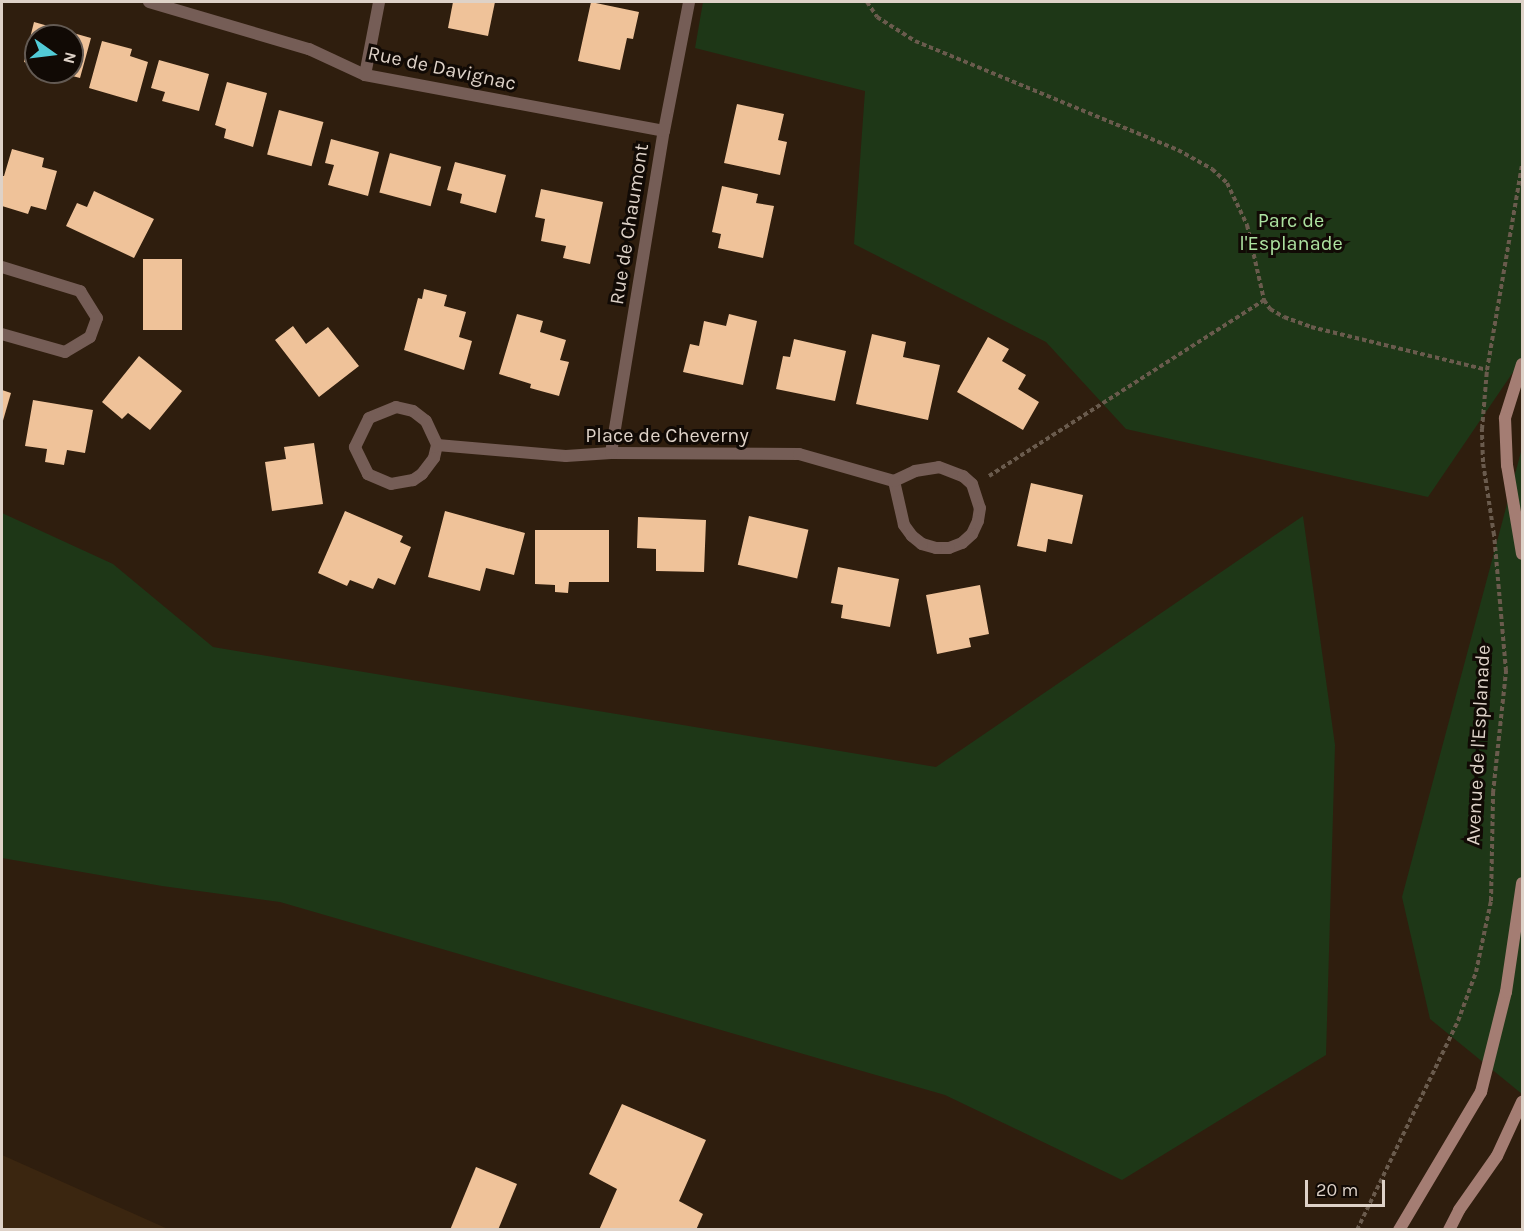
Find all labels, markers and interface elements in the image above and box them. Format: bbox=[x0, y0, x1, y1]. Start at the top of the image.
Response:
north arrow bbox=[24, 24, 84, 84]
street label: Rue de Davignac bbox=[366, 41, 518, 95]
text: N bbox=[59, 50, 81, 66]
street label: Rue de Chaumont bbox=[604, 142, 654, 306]
park label: Parc de l'Esplanade bbox=[1239, 208, 1343, 255]
street label: Place de Cheverny bbox=[585, 423, 749, 447]
street label: Avenue de l'Esplanade bbox=[1461, 644, 1495, 846]
scale bar bbox=[1308, 1168, 1388, 1206]
text: 20 m bbox=[1316, 1179, 1358, 1201]

